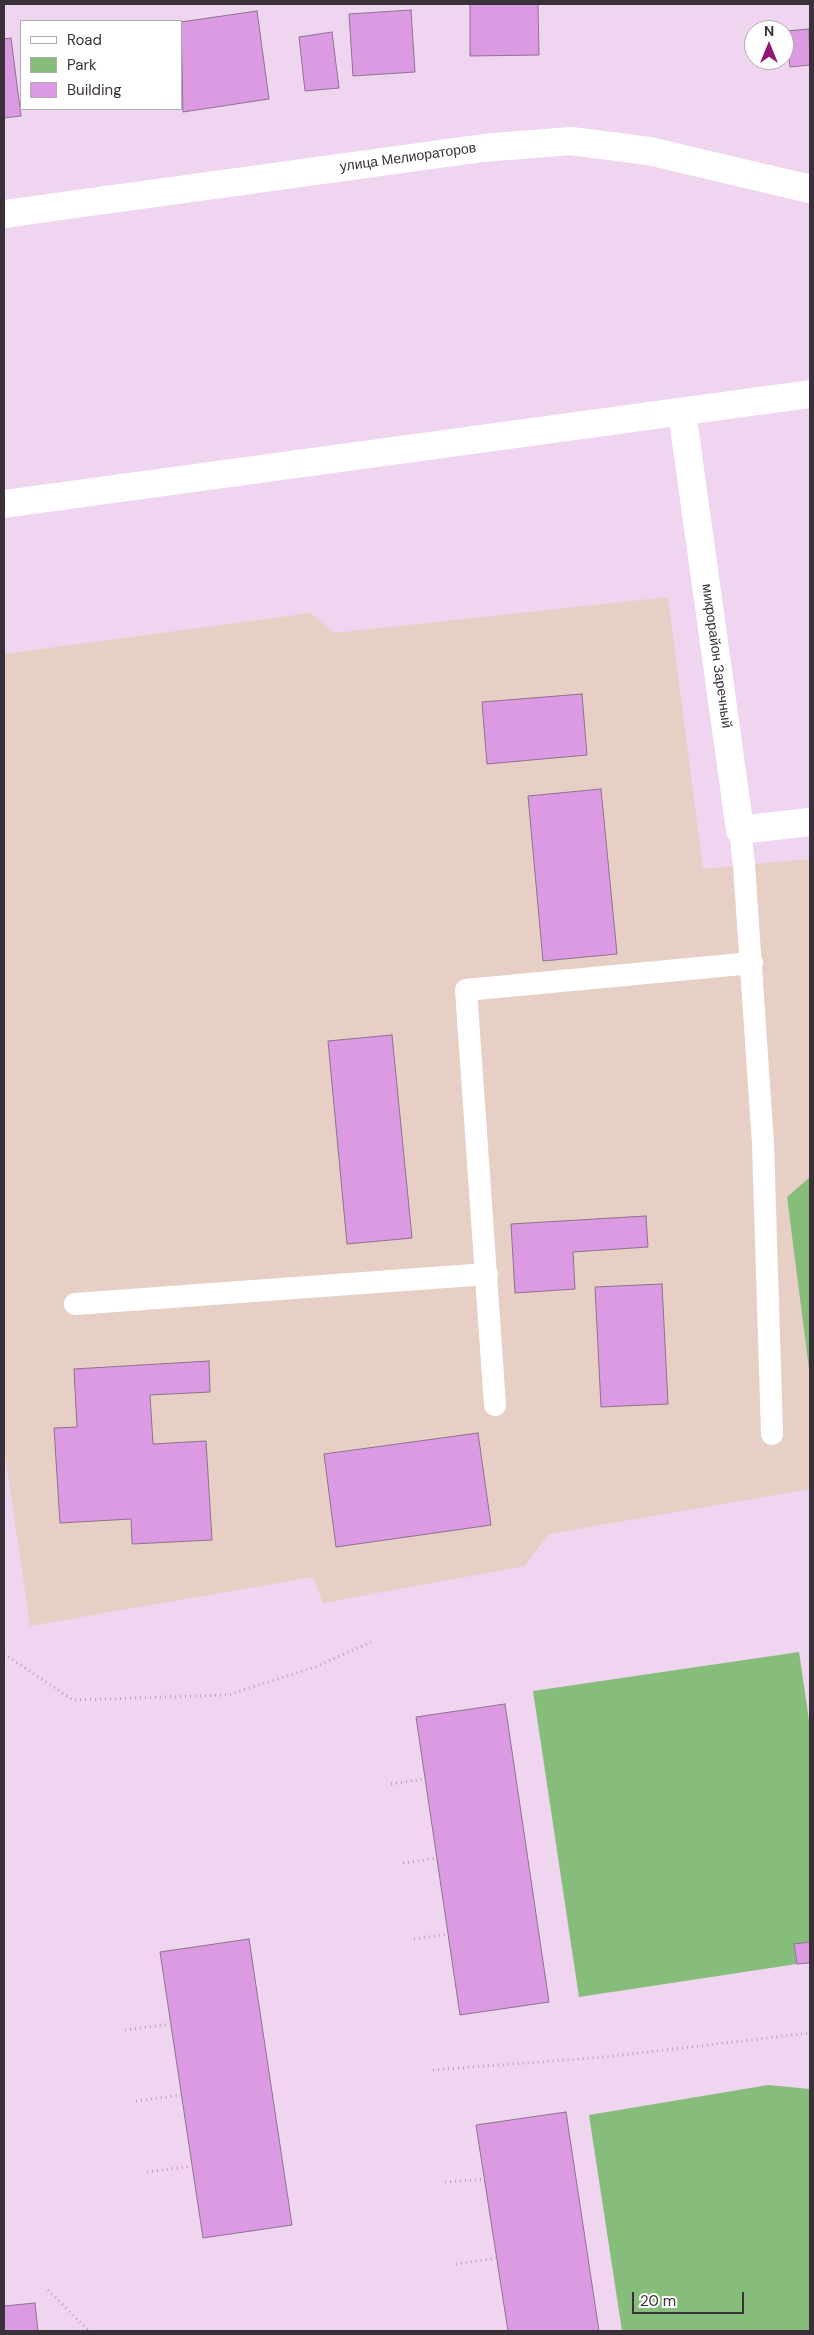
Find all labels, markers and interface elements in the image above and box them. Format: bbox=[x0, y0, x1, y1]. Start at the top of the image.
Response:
legend bbox=[20, 20, 182, 110]
north arrow bbox=[744, 20, 794, 70]
text: N bbox=[764, 22, 774, 40]
text: Road bbox=[67, 30, 102, 50]
text: Park bbox=[67, 55, 97, 75]
text: Building bbox=[67, 80, 122, 100]
street label: улица Мелиораторов bbox=[339, 140, 477, 176]
street label: микрорайон Заречный bbox=[698, 583, 734, 729]
scale bar bbox=[634, 2282, 746, 2314]
text: 20 m bbox=[640, 2291, 676, 2311]

